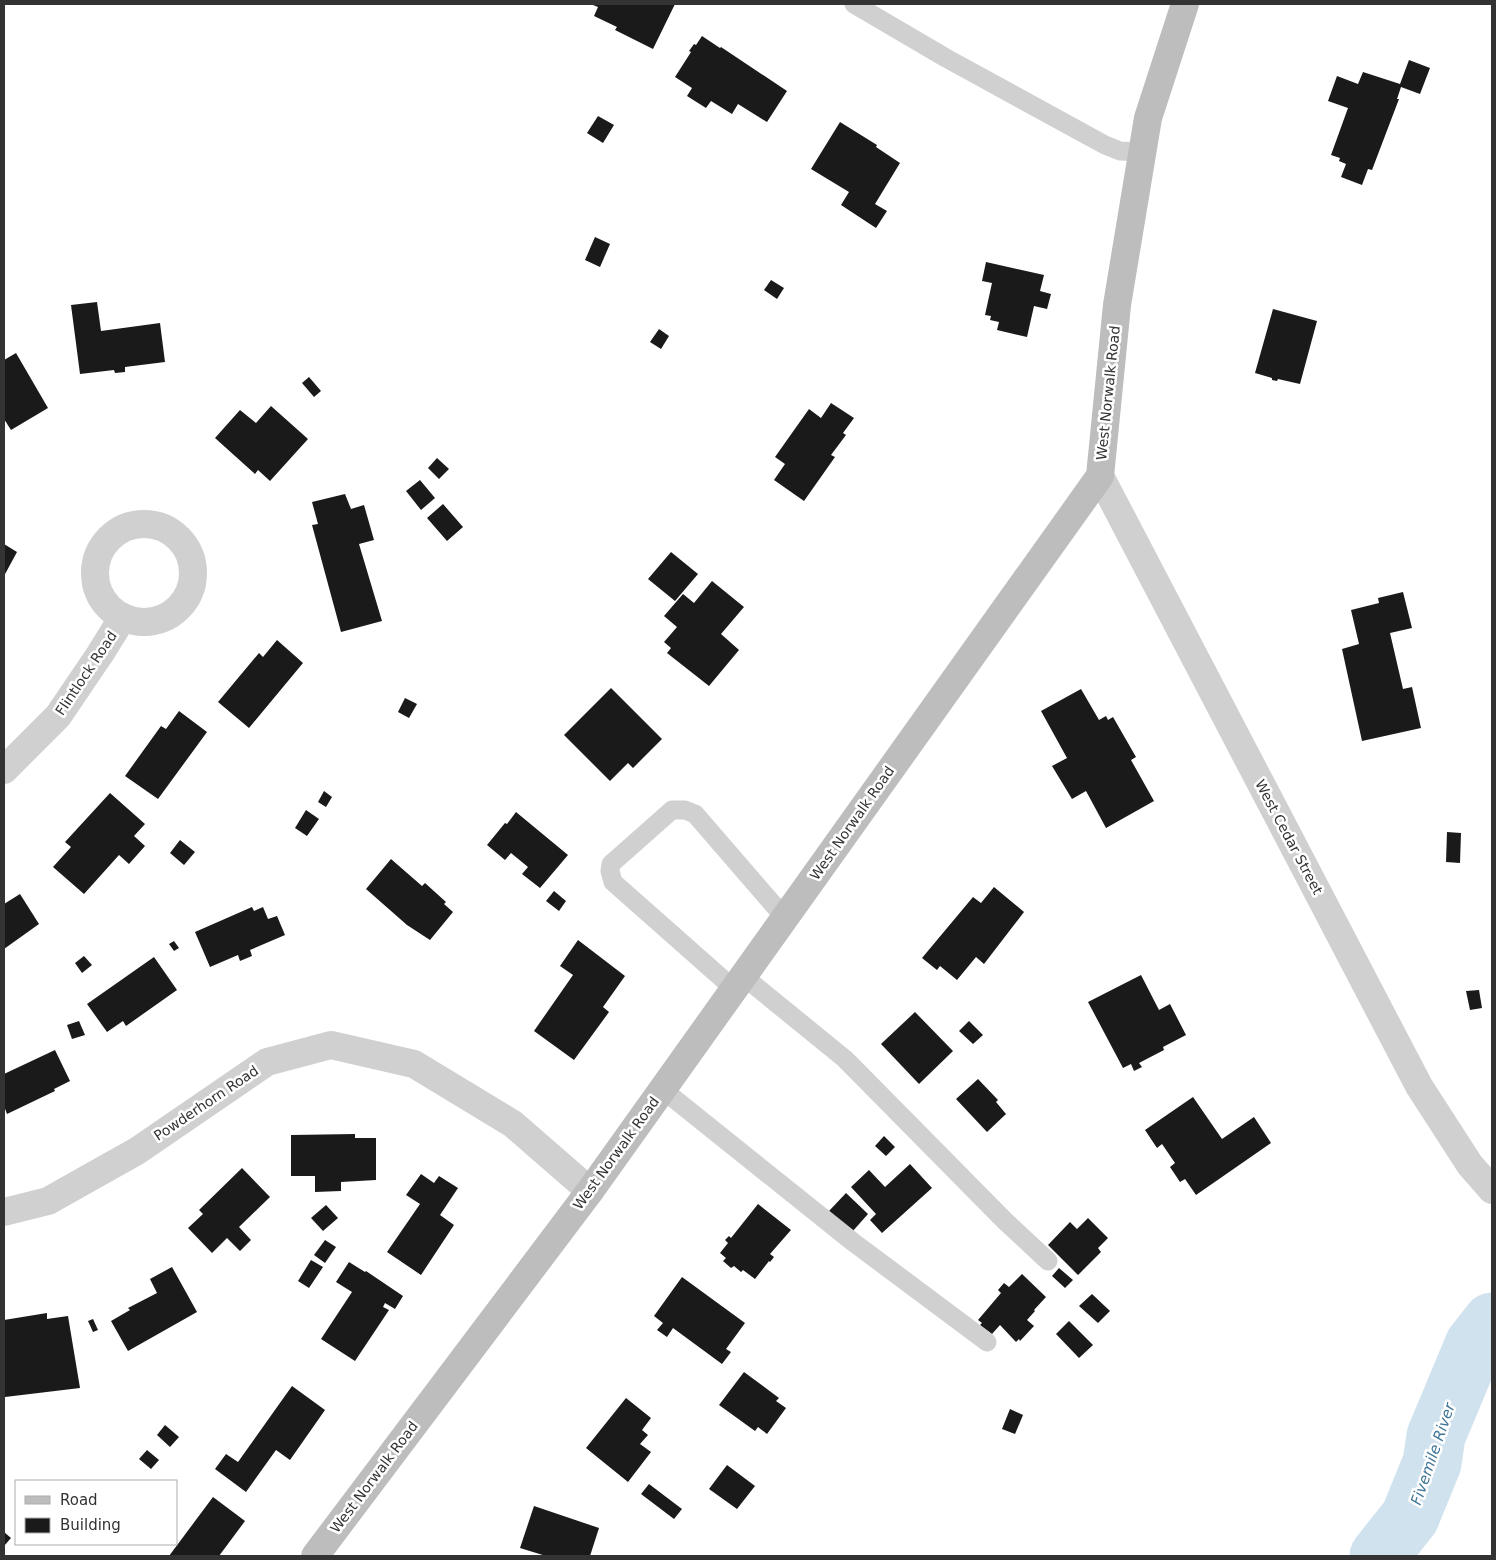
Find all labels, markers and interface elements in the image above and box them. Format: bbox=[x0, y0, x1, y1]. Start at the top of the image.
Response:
street label: West Norwalk Road bbox=[1093, 325, 1123, 461]
street label: Flintlock Road bbox=[52, 628, 120, 718]
street label: West Norwalk Road bbox=[807, 763, 897, 883]
street label: West Cedar Street bbox=[1252, 777, 1326, 897]
street label: Powderhorn Road bbox=[151, 1062, 261, 1144]
street label: West Norwalk Road bbox=[570, 1094, 662, 1212]
water label: Fivemile River bbox=[1407, 1400, 1459, 1507]
street label: West Norwalk Road bbox=[327, 1418, 421, 1536]
legend bbox=[15, 1480, 178, 1545]
text: Road bbox=[60, 1491, 98, 1509]
text: Building bbox=[60, 1516, 121, 1534]

